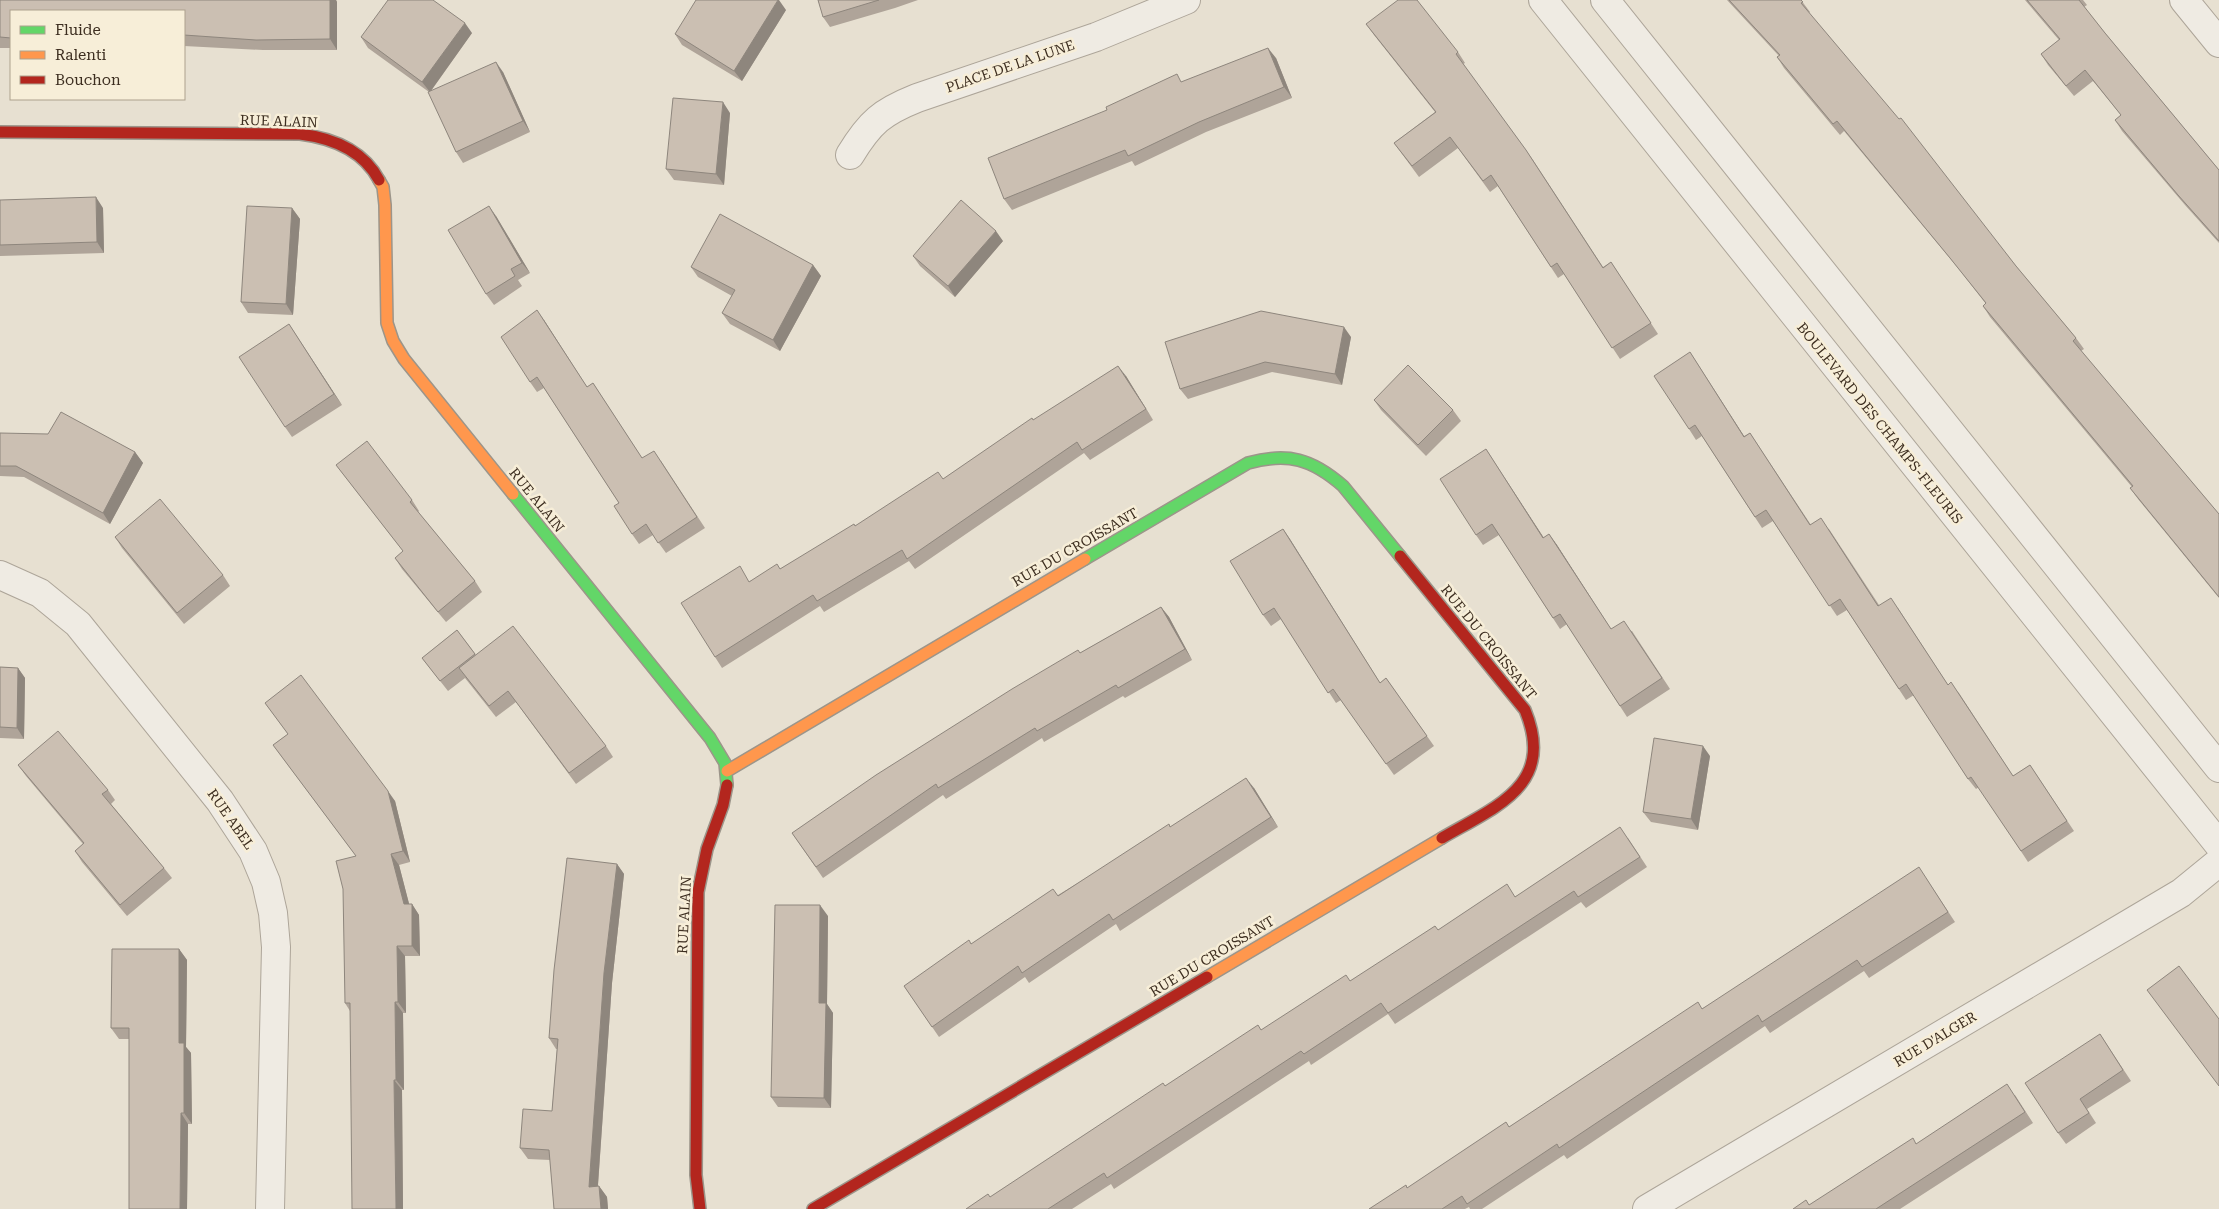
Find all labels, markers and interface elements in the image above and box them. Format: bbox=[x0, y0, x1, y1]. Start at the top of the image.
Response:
legend bbox=[10, 10, 185, 100]
text: Fluide bbox=[55, 21, 101, 39]
street label: PLACE DE LA LUNE bbox=[944, 36, 1076, 96]
text: Ralenti bbox=[55, 46, 107, 64]
text: Bouchon bbox=[55, 71, 121, 89]
street label: RUE ALAIN bbox=[240, 112, 318, 130]
street label: BOULEVARD DES CHAMPS-FLEURIS bbox=[1794, 319, 1966, 527]
street label: RUE ALAIN bbox=[506, 465, 568, 535]
street label: RUE DU CROISSANT bbox=[1009, 504, 1141, 590]
street label: RUE DU CROISSANT bbox=[1438, 582, 1540, 702]
street label: RUE ABEL bbox=[204, 786, 258, 853]
street label: RUE ALAIN bbox=[674, 876, 694, 954]
street label: RUE DU CROISSANT bbox=[1147, 912, 1277, 1000]
street label: RUE D'ALGER bbox=[1891, 1008, 1979, 1070]

